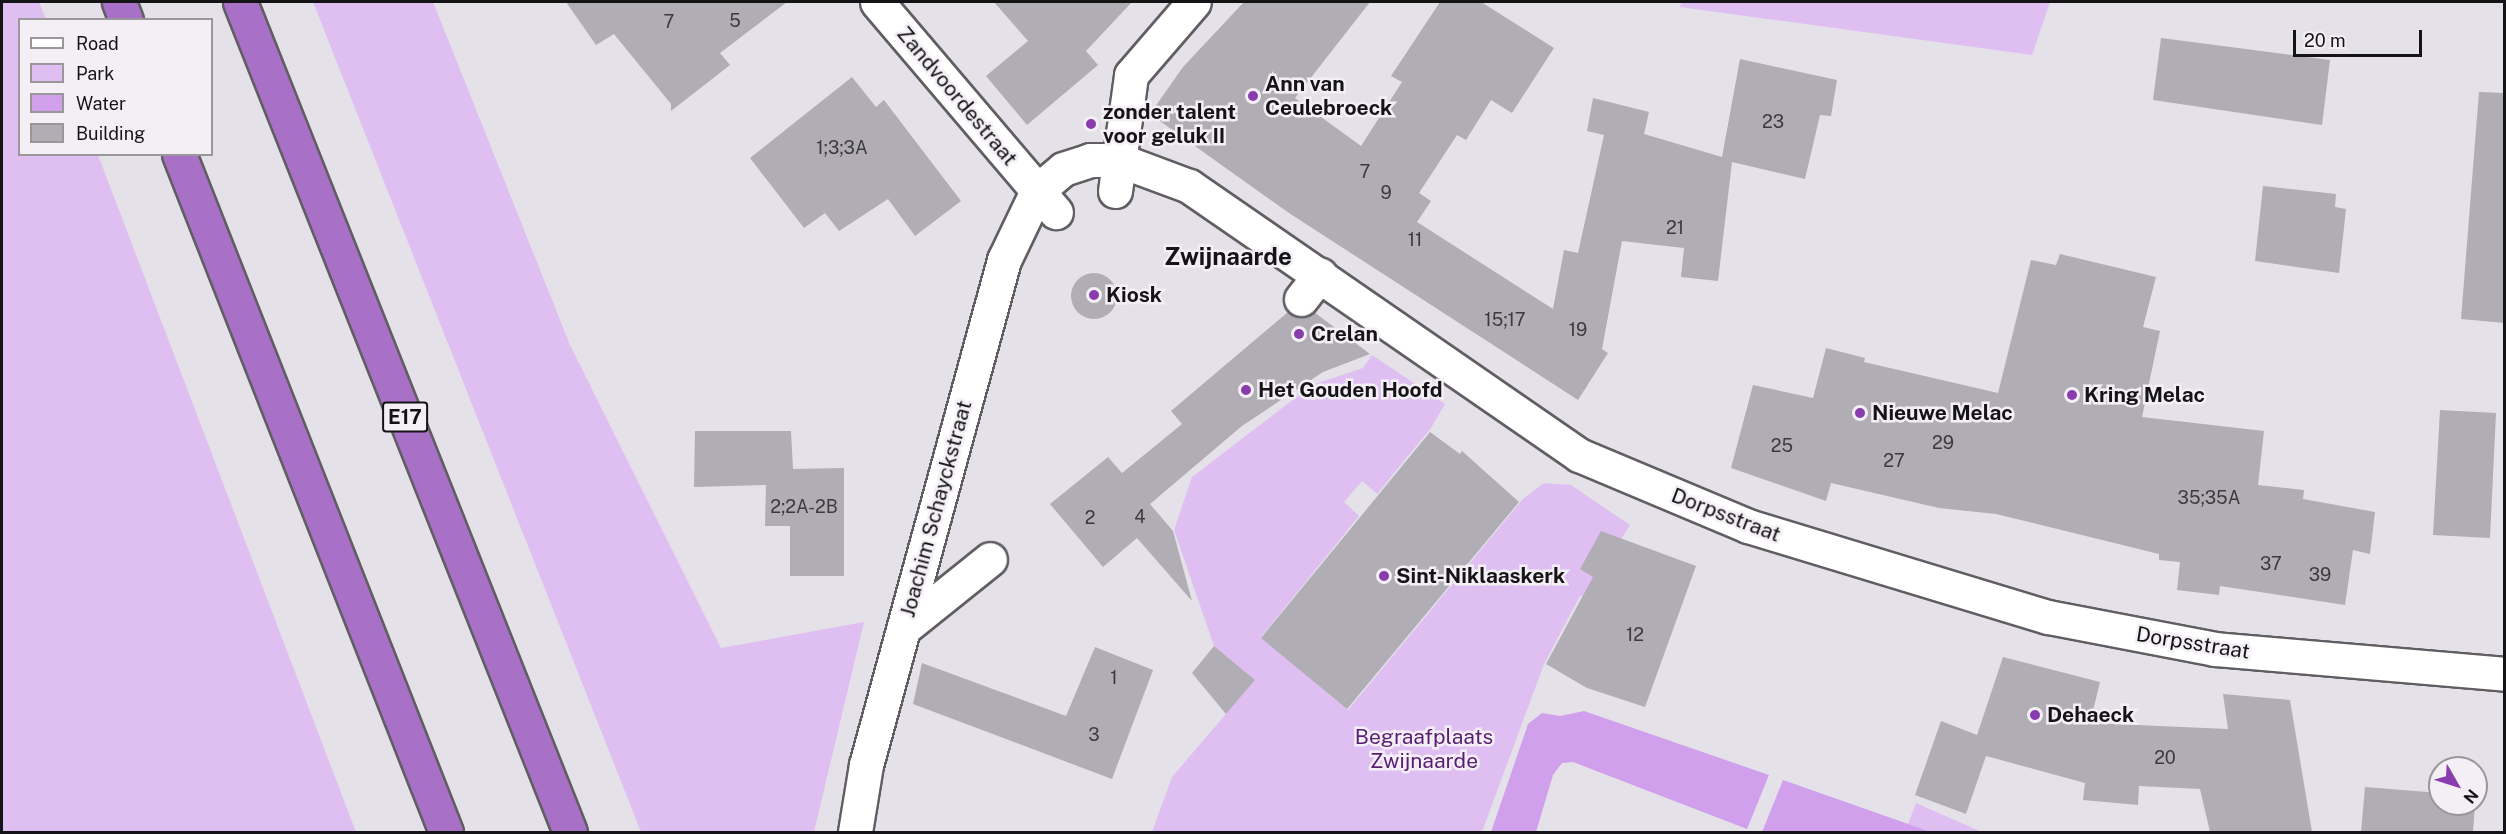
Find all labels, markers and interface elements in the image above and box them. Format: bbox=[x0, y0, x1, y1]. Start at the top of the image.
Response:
house number: 5 bbox=[729, 10, 741, 32]
house number: 7 bbox=[664, 11, 674, 33]
legend bbox=[18, 18, 213, 156]
scale bar bbox=[2296, 18, 2425, 56]
street label: Zandvoordestraat bbox=[892, 21, 1022, 171]
text: 20 m bbox=[2304, 30, 2346, 51]
text: Road bbox=[76, 33, 119, 54]
text: Park bbox=[76, 63, 114, 84]
place label: Ann van Ceulebroeck bbox=[1265, 71, 1392, 121]
marker: Ann van Ceulebroeck bbox=[1246, 89, 1260, 103]
text: Water bbox=[76, 93, 126, 114]
place label: zonder talent voor geluk II bbox=[1103, 99, 1236, 149]
house number: 23 bbox=[1762, 111, 1784, 133]
marker: zonder talent voor geluk II bbox=[1084, 117, 1098, 131]
text: Building bbox=[76, 123, 145, 144]
house number: 1;3;3A bbox=[816, 137, 868, 159]
house number: 7 bbox=[1360, 161, 1370, 183]
house number: 9 bbox=[1380, 182, 1392, 204]
house number: 21 bbox=[1666, 217, 1684, 239]
house number: 11 bbox=[1408, 229, 1422, 251]
district label: Zwijnaarde bbox=[1164, 243, 1292, 271]
place label: Kiosk bbox=[1106, 282, 1162, 308]
marker: Kiosk bbox=[1087, 288, 1101, 302]
house number: 15;17 bbox=[1484, 309, 1526, 331]
house number: 19 bbox=[1569, 319, 1587, 341]
place label: Crelan bbox=[1311, 321, 1378, 347]
marker: Crelan bbox=[1292, 327, 1306, 341]
place label: Het Gouden Hoofd bbox=[1258, 377, 1442, 403]
place label: Kring Melac bbox=[2084, 382, 2205, 408]
marker: Het Gouden Hoofd bbox=[1239, 383, 1253, 397]
marker: Kring Melac bbox=[2065, 388, 2079, 402]
street label: Joachim Schayckstraat bbox=[895, 398, 977, 620]
road number: E17 bbox=[381, 400, 429, 434]
place label: Nieuwe Melac bbox=[1872, 400, 2013, 426]
marker: Nieuwe Melac bbox=[1853, 406, 1867, 420]
house number: 29 bbox=[1932, 432, 1954, 454]
house number: 25 bbox=[1771, 435, 1793, 457]
house number: 27 bbox=[1883, 450, 1905, 472]
street label: Dorpsstraat bbox=[1668, 483, 1784, 547]
house number: 35;35A bbox=[2178, 487, 2240, 509]
house number: 2;2A-2B bbox=[770, 496, 838, 518]
house number: 4 bbox=[1134, 506, 1146, 528]
house number: 2 bbox=[1085, 507, 1095, 529]
house number: 37 bbox=[2260, 553, 2282, 575]
place label: Sint-Niklaaskerk bbox=[1396, 563, 1565, 589]
house number: 39 bbox=[2309, 564, 2331, 586]
marker: Sint-Niklaaskerk bbox=[1377, 569, 1391, 583]
street label: Dorpsstraat bbox=[2134, 622, 2252, 664]
house number: 12 bbox=[1626, 624, 1644, 646]
house number: 1 bbox=[1110, 667, 1118, 689]
place label: Dehaeck bbox=[2047, 702, 2134, 728]
marker: Dehaeck bbox=[2028, 708, 2042, 722]
house number: 3 bbox=[1088, 724, 1100, 746]
park label: Begraafplaats Zwijnaarde bbox=[1355, 724, 1493, 774]
house number: 20 bbox=[2154, 747, 2176, 769]
north arrow bbox=[2428, 756, 2488, 816]
text: N bbox=[2460, 786, 2482, 807]

